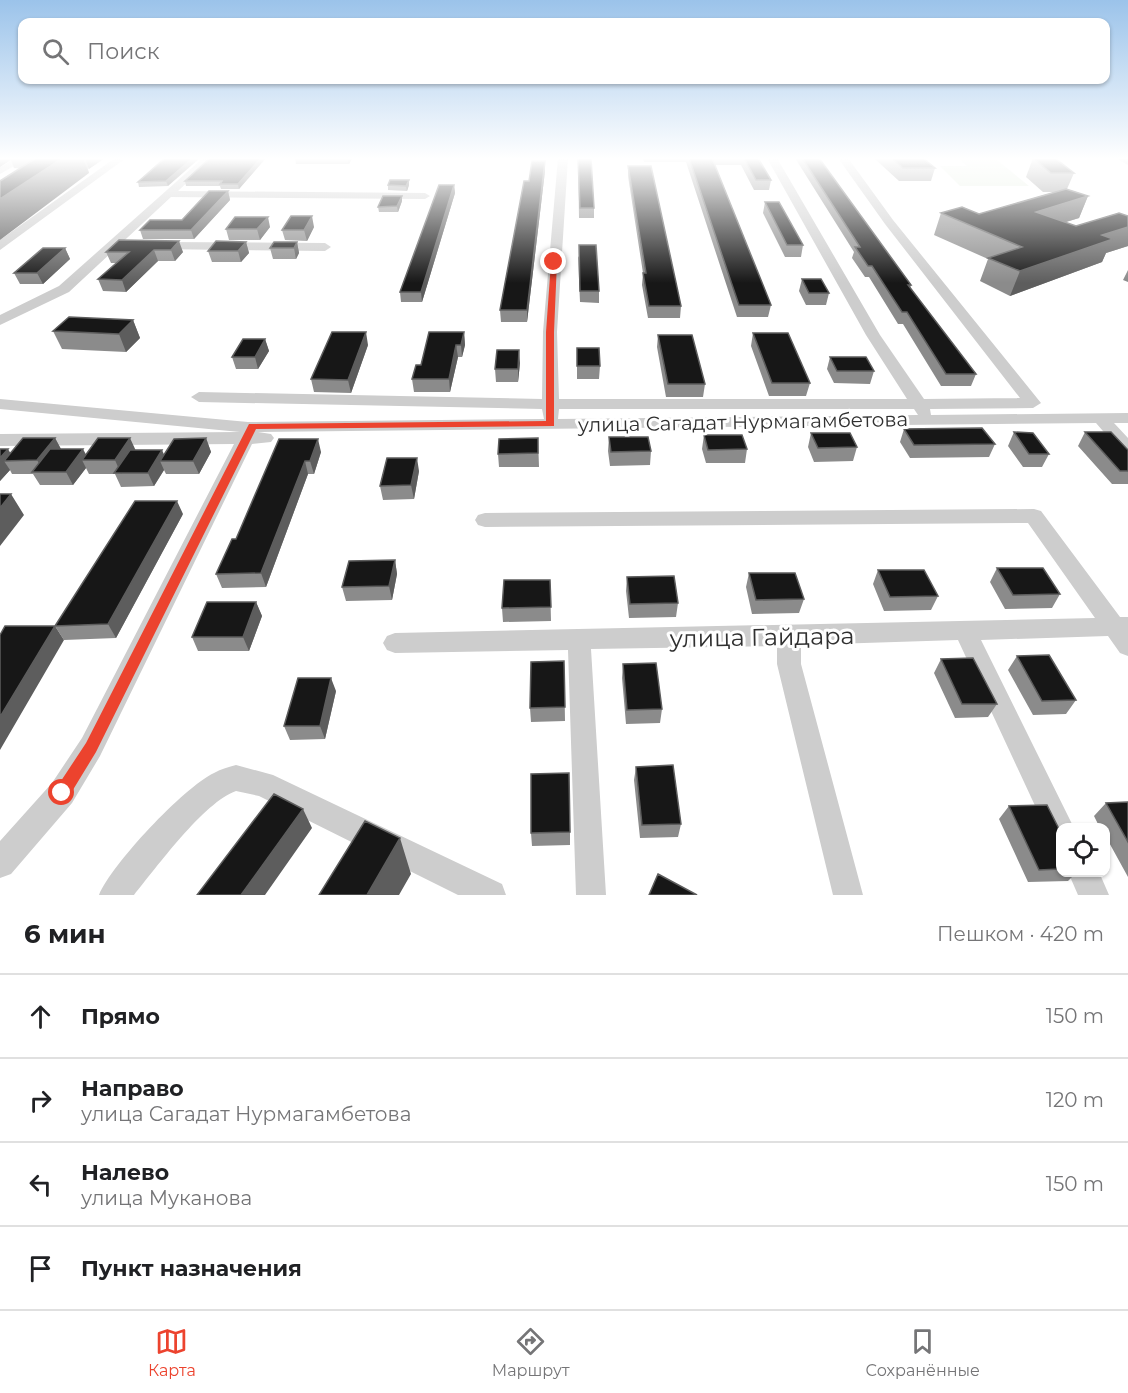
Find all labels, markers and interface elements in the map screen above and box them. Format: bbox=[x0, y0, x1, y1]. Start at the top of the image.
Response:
search box bbox=[18, 18, 1110, 84]
icon: search bbox=[39, 35, 72, 68]
text: Поиск bbox=[87, 38, 159, 65]
route end bbox=[540, 248, 566, 274]
street label: улица Сагадат Нурмагамбетова bbox=[577, 407, 908, 437]
street label: улица Гайдара bbox=[668, 621, 855, 653]
route start bbox=[48, 779, 74, 805]
map controls bbox=[1056, 823, 1110, 877]
button: locate bbox=[1056, 823, 1110, 877]
text: 6 мин bbox=[24, 918, 106, 950]
text: Пешком · 420 m bbox=[937, 922, 1104, 946]
icon: ahead bbox=[24, 1000, 57, 1033]
text: Прямо bbox=[81, 1003, 160, 1030]
text: 150 m bbox=[1046, 1004, 1104, 1028]
text: Направо bbox=[81, 1075, 184, 1102]
icon: right bbox=[24, 1084, 57, 1117]
text: 120 m bbox=[1046, 1088, 1104, 1112]
text: улица Сагадат Нурмагамбетова bbox=[81, 1102, 411, 1126]
text: Налево bbox=[81, 1159, 169, 1186]
icon: left bbox=[24, 1168, 57, 1201]
text: 150 m bbox=[1046, 1172, 1104, 1196]
text: улица Муканова bbox=[81, 1186, 252, 1210]
icon: arrive bbox=[24, 1252, 57, 1285]
text: Пункт назначения bbox=[81, 1255, 302, 1282]
tab: Карта bbox=[148, 1325, 196, 1380]
tab: Маршрут bbox=[492, 1325, 570, 1380]
tab: Сохранённые bbox=[866, 1325, 980, 1380]

